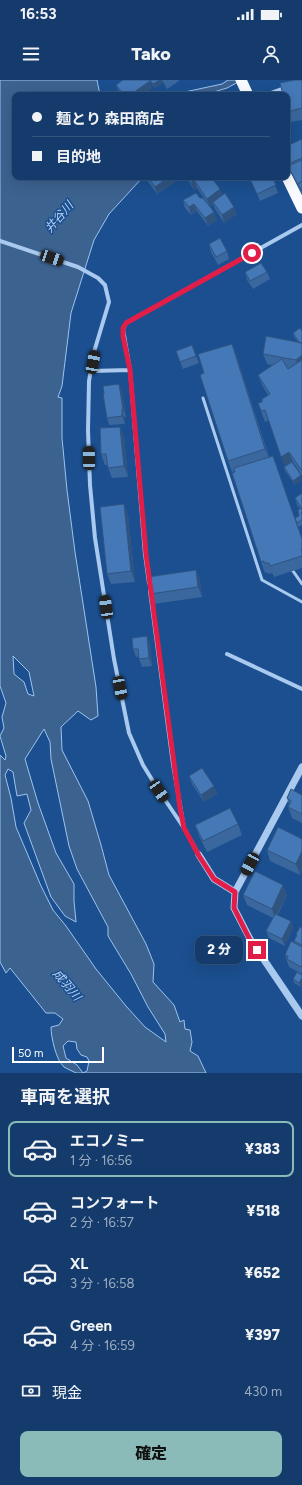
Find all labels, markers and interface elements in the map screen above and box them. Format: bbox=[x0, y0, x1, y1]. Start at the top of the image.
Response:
text: 16:53 bbox=[20, 5, 57, 23]
icon: menu bbox=[20, 43, 42, 65]
text: Tako bbox=[131, 43, 171, 65]
icon: person bbox=[260, 43, 282, 65]
text: 麺とり 森田商店 bbox=[56, 110, 165, 128]
text: 目的地 bbox=[56, 148, 101, 166]
water label: 井谷川 bbox=[42, 197, 77, 235]
route start bbox=[243, 244, 261, 262]
car bbox=[39, 249, 65, 267]
car bbox=[85, 349, 101, 375]
car bbox=[83, 446, 95, 470]
car bbox=[98, 594, 114, 620]
car bbox=[112, 675, 128, 701]
car bbox=[147, 778, 171, 804]
car bbox=[239, 851, 261, 877]
callout: 2 分 bbox=[195, 936, 243, 964]
route end bbox=[248, 941, 266, 959]
text: 2 分 bbox=[207, 942, 231, 957]
water label: 成羽川 bbox=[50, 967, 85, 1005]
scale bar bbox=[12, 1045, 104, 1064]
text: 50 m bbox=[18, 1047, 43, 1060]
text: 車両を選択 bbox=[20, 1086, 110, 1108]
icon: car bbox=[22, 1131, 58, 1167]
text: エコノミー bbox=[70, 1132, 145, 1150]
text: ¥383 bbox=[245, 1140, 280, 1158]
text: 1 分 · 16:56 bbox=[70, 1153, 132, 1168]
icon: car bbox=[22, 1193, 58, 1229]
text: コンフォート bbox=[70, 1194, 160, 1212]
text: ¥518 bbox=[246, 1202, 280, 1220]
text: 2 分 · 16:57 bbox=[70, 1215, 134, 1230]
icon: car bbox=[22, 1255, 58, 1291]
text: XL bbox=[70, 1255, 88, 1273]
text: ¥652 bbox=[244, 1264, 280, 1282]
text: 3 分 · 16:58 bbox=[70, 1276, 134, 1291]
icon: car bbox=[22, 1317, 58, 1353]
text: Green bbox=[70, 1317, 112, 1335]
text: ¥397 bbox=[245, 1326, 280, 1344]
text: 4 分 · 16:59 bbox=[70, 1338, 135, 1353]
icon: cash bbox=[20, 1380, 42, 1402]
text: 現金 bbox=[52, 1384, 82, 1402]
text: 430 m bbox=[244, 1384, 282, 1399]
button: 確定 bbox=[20, 1431, 282, 1477]

